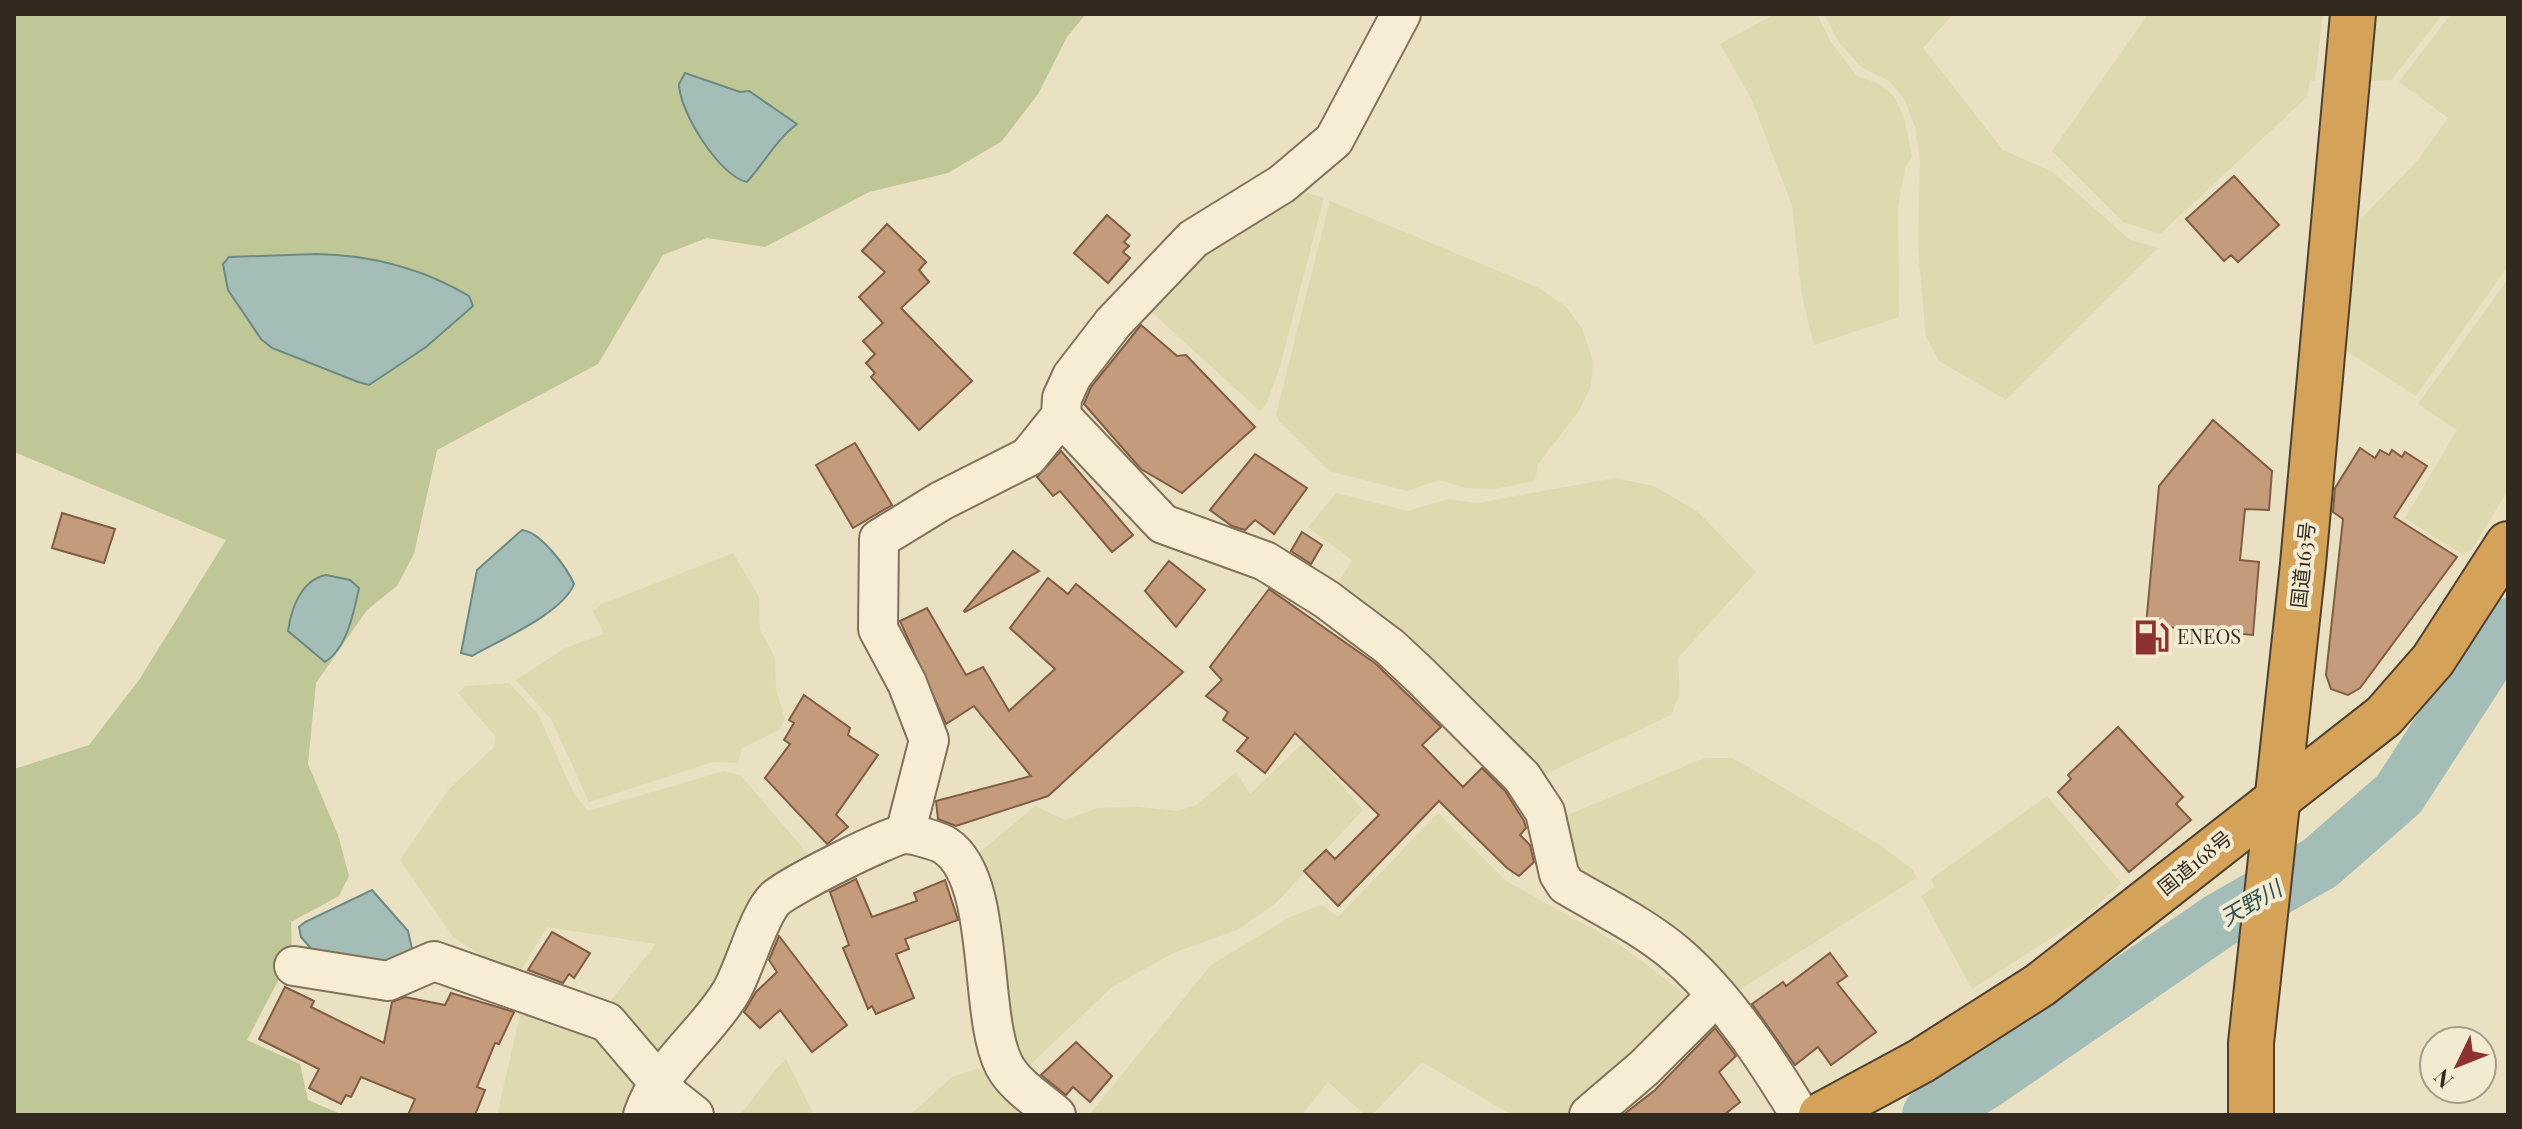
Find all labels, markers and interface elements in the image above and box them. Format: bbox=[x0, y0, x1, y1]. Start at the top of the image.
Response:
street label: 国道163号 bbox=[2284, 520, 2319, 609]
fuel station icon: ENEOS bbox=[2132, 618, 2170, 656]
place label: ENEOS bbox=[2177, 622, 2241, 649]
street label: 国道168号 bbox=[2151, 824, 2237, 900]
water label: 天野川 bbox=[2214, 872, 2288, 932]
north arrow bbox=[2418, 1025, 2498, 1105]
text: N bbox=[2426, 1063, 2459, 1095]

